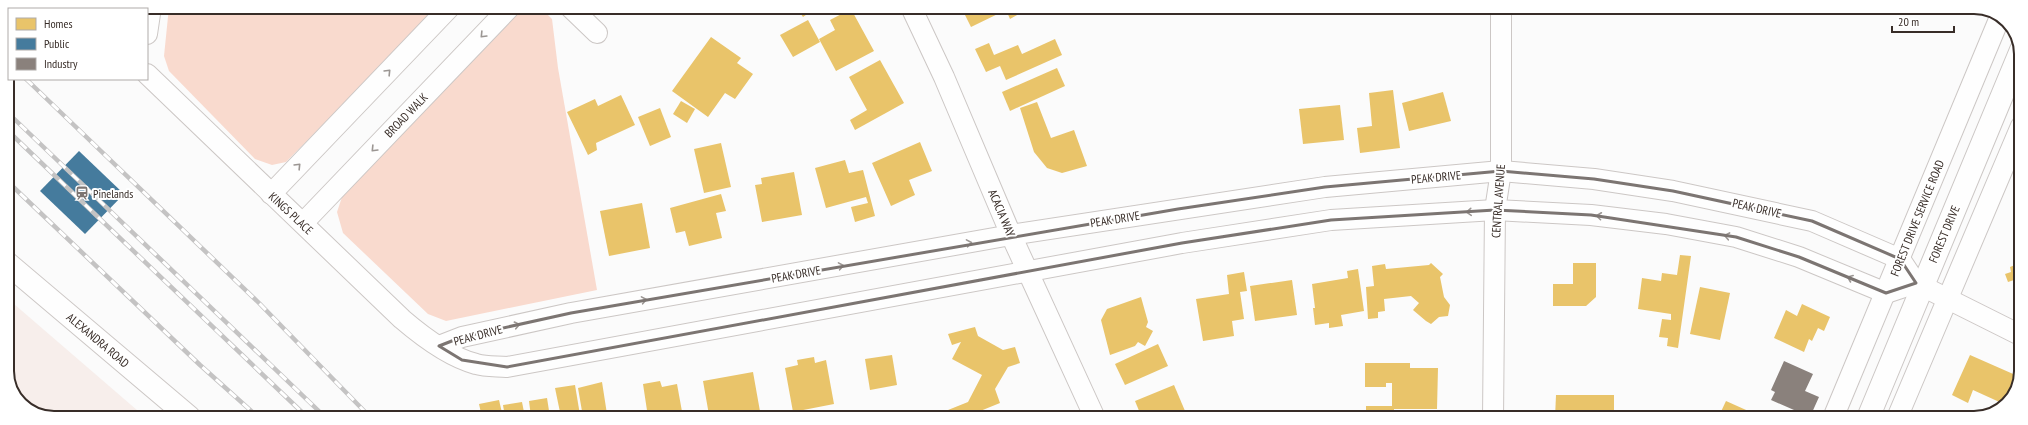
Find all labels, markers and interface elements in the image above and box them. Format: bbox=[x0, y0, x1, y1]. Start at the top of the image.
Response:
legend bbox=[8, 8, 148, 80]
scale bar bbox=[1892, 8, 1954, 34]
text: 20 m bbox=[1898, 14, 1919, 29]
text: Homes bbox=[44, 16, 72, 31]
one-way arrow bbox=[480, 30, 488, 38]
text: Public bbox=[44, 36, 70, 51]
text: Industry bbox=[44, 56, 78, 71]
one-way arrow bbox=[383, 69, 391, 77]
street label: BROAD WALK bbox=[381, 90, 431, 140]
one-way arrow bbox=[371, 144, 379, 152]
street label: FOREST DRIVE SERVICE ROAD bbox=[1887, 158, 1947, 278]
one-way arrow bbox=[293, 163, 301, 171]
street label: CENTRAL AVENUE bbox=[1488, 163, 1508, 239]
street label: PEAK DRIVE bbox=[1410, 167, 1462, 187]
station icon: Pinelands bbox=[74, 185, 90, 201]
place label: Pinelands bbox=[93, 186, 133, 201]
street label: ACACIA WAY bbox=[985, 187, 1019, 240]
street label: KINGS PLACE bbox=[266, 189, 316, 237]
street label: PEAK DRIVE bbox=[1731, 195, 1783, 221]
street label: FOREST DRIVE bbox=[1925, 203, 1963, 265]
one-way arrow bbox=[1466, 207, 1472, 216]
street label: PEAK DRIVE bbox=[1089, 208, 1141, 230]
one-way arrow bbox=[1596, 212, 1602, 221]
one-way arrow bbox=[1724, 232, 1730, 240]
one-way arrow bbox=[966, 239, 972, 248]
street label: PEAK DRIVE bbox=[770, 262, 822, 286]
one-way arrow bbox=[838, 262, 844, 270]
one-way arrow bbox=[1846, 275, 1854, 283]
one-way arrow bbox=[641, 297, 647, 305]
street label: ALEXANDRA ROAD bbox=[64, 310, 132, 370]
street label: PEAK DRIVE bbox=[452, 321, 504, 349]
one-way arrow bbox=[513, 322, 520, 330]

